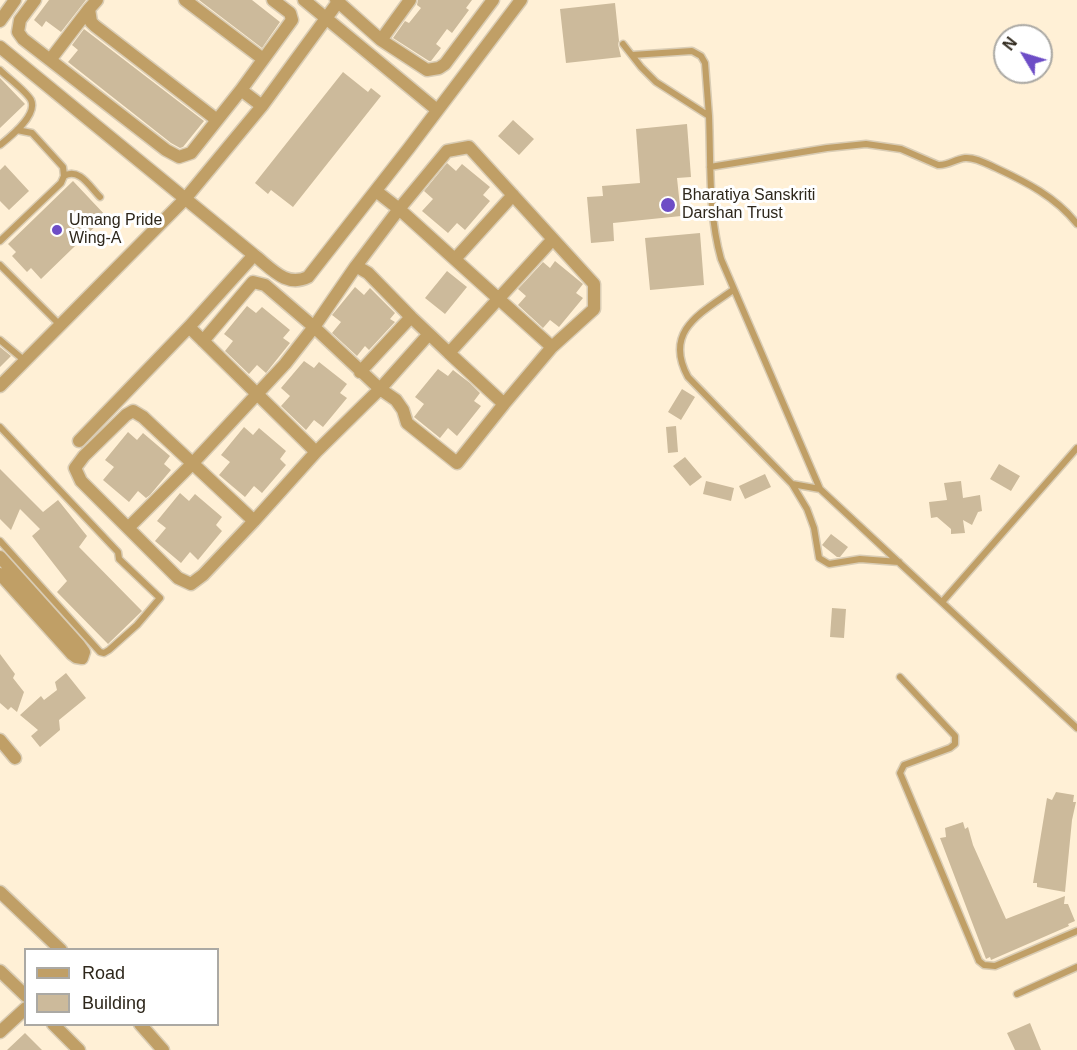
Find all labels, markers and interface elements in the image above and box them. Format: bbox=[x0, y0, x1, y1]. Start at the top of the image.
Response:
north arrow bbox=[993, 24, 1053, 84]
text: N bbox=[1000, 34, 1020, 54]
place label: Bharatiya Sanskriti Darshan Trust bbox=[682, 186, 815, 224]
marker: Bharatiya Sanskriti Darshan Trust bbox=[659, 196, 677, 214]
place label: Umang Pride Wing-A bbox=[69, 211, 162, 249]
marker: Umang Pride Wing-A bbox=[50, 223, 64, 237]
legend bbox=[24, 948, 219, 1026]
text: Road bbox=[82, 963, 125, 983]
text: Building bbox=[82, 993, 146, 1013]

